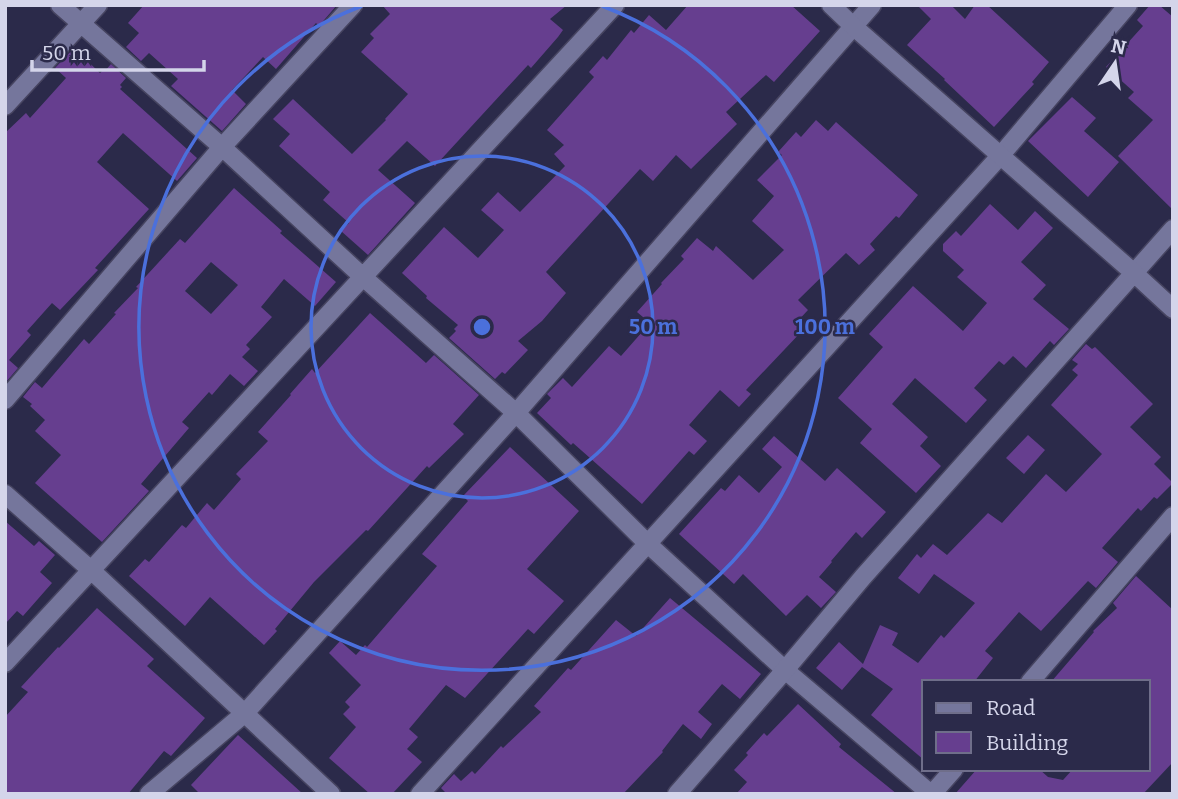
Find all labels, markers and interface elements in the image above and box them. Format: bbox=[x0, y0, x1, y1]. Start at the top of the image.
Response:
scale bar bbox=[32, 28, 203, 72]
north arrow bbox=[1080, 28, 1150, 98]
text: N bbox=[1109, 34, 1129, 60]
text: 50 m bbox=[42, 40, 91, 66]
text: 50 m bbox=[629, 314, 677, 340]
text: 100 m bbox=[795, 314, 855, 340]
centre of rings bbox=[470, 315, 494, 339]
legend bbox=[922, 680, 1150, 771]
text: Road bbox=[986, 695, 1035, 721]
text: Building bbox=[986, 730, 1069, 756]

